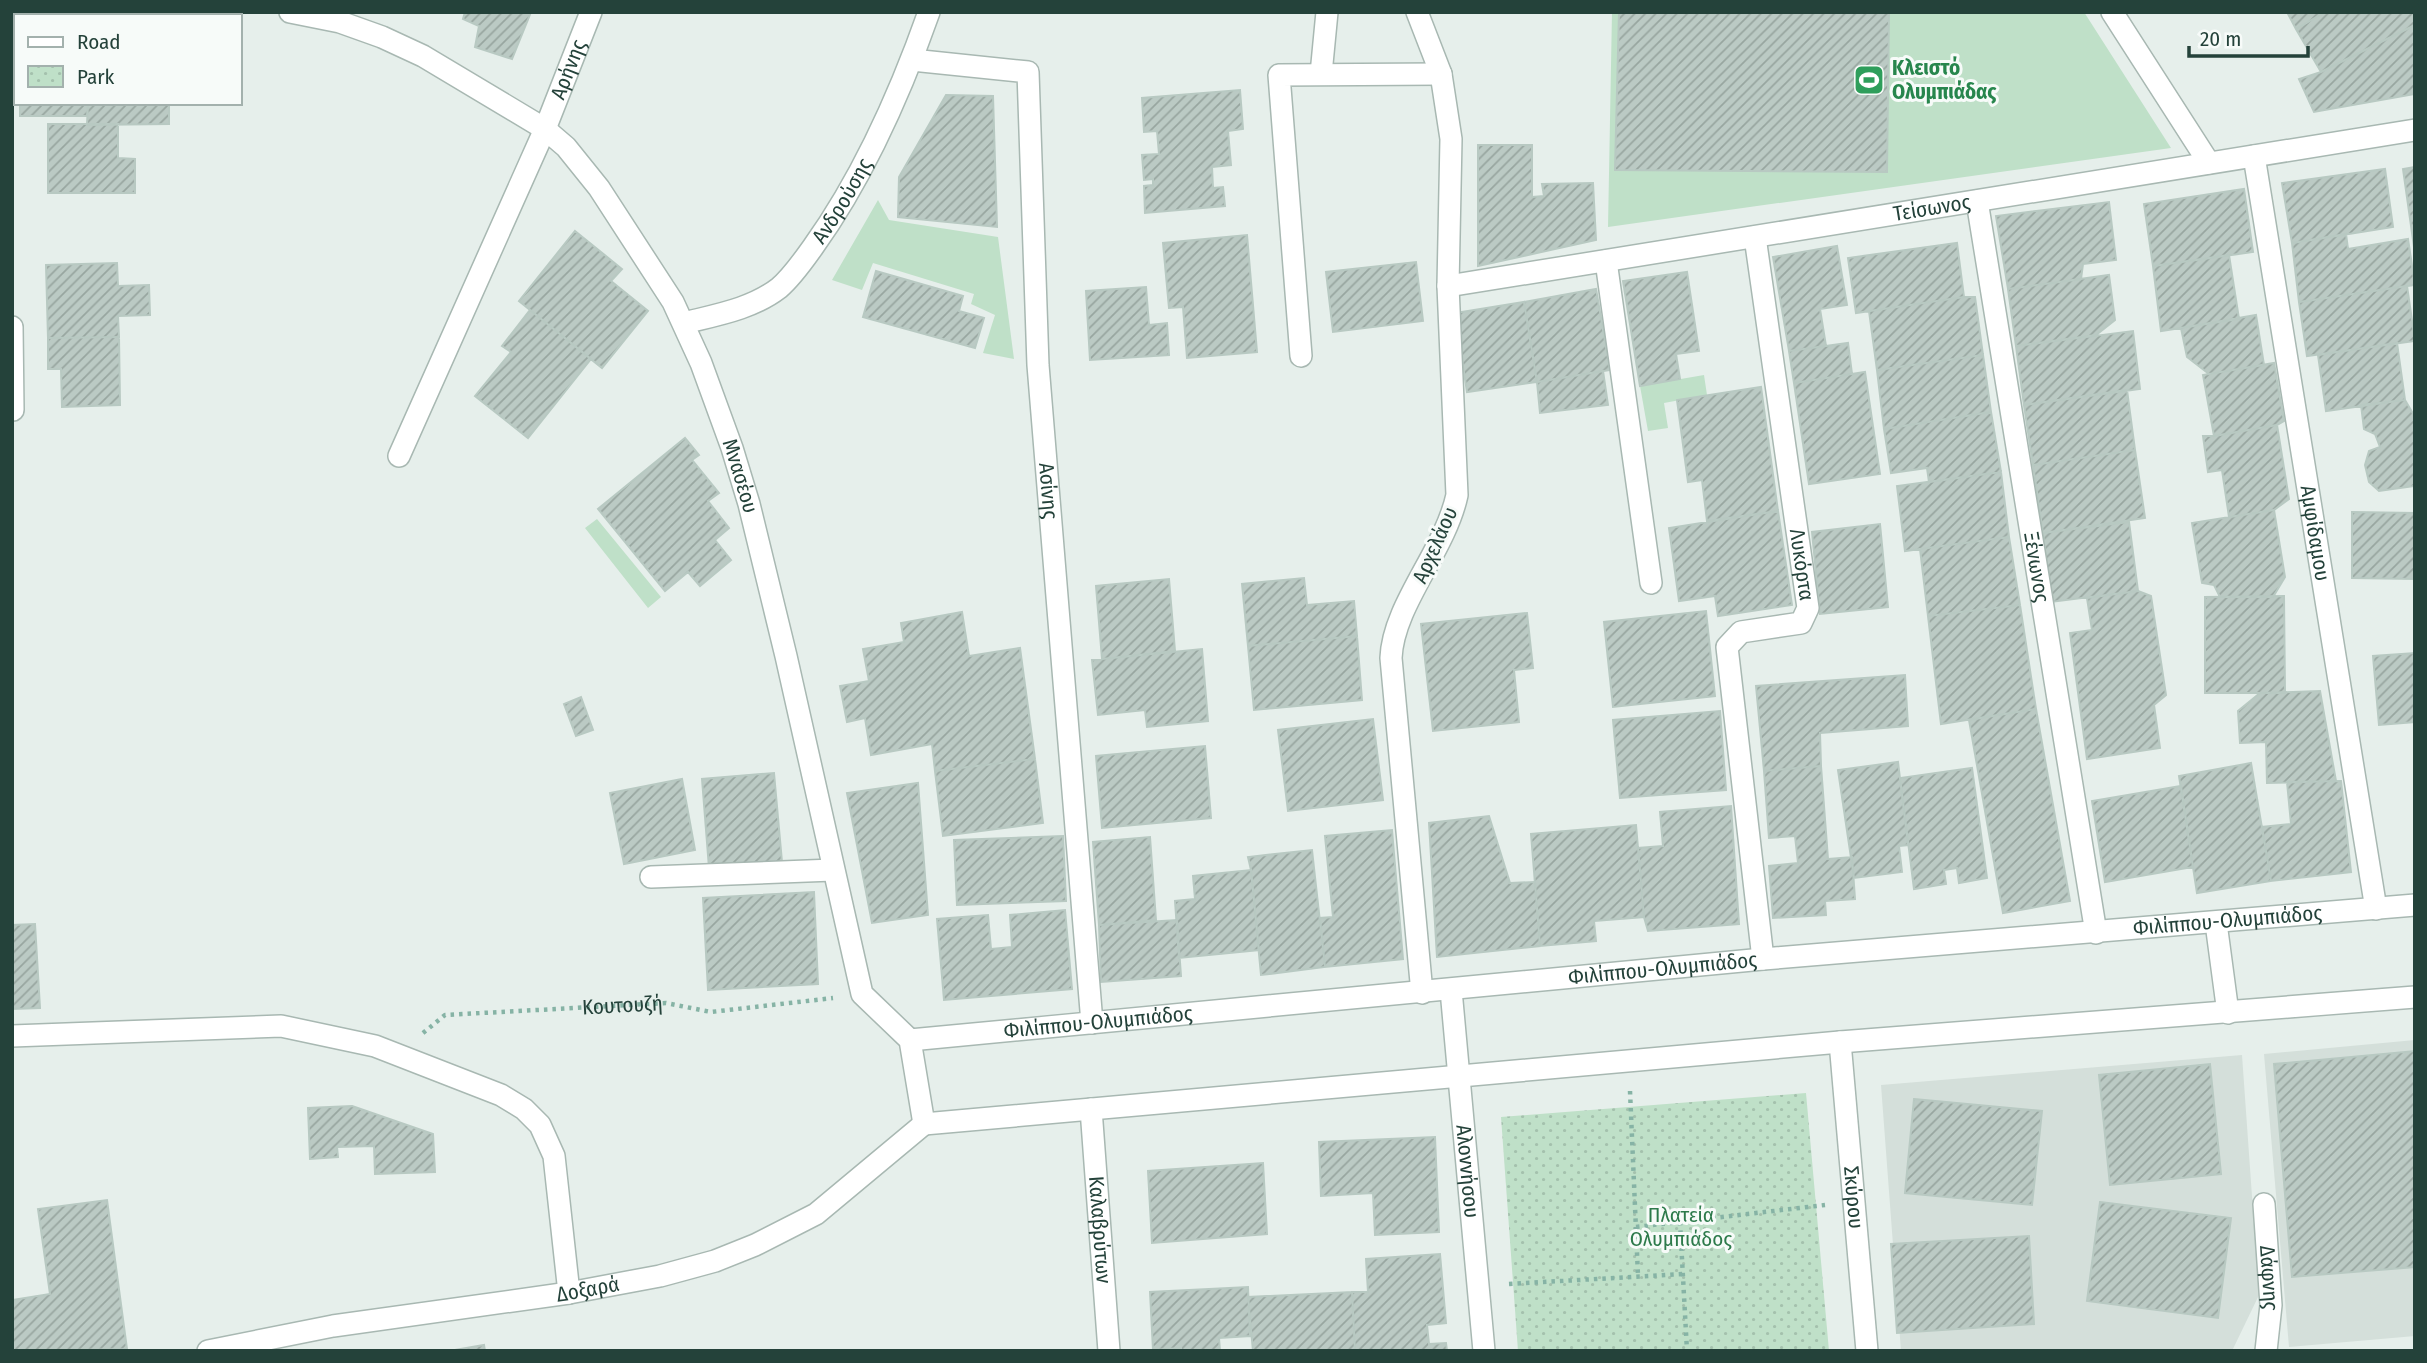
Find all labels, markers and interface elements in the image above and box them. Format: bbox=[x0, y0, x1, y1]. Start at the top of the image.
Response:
legend bbox=[14, 14, 242, 105]
scale bar bbox=[2189, 14, 2308, 58]
text: 20 m bbox=[2200, 26, 2241, 52]
text: Road bbox=[77, 29, 121, 55]
street label: Αρήνης bbox=[545, 36, 592, 103]
place label: Κλειστό Ολυμπιάδας bbox=[1892, 55, 1997, 105]
sports icon: Κλειστό Ολυμπιάδας bbox=[1852, 63, 1886, 97]
text: Park bbox=[77, 64, 115, 90]
street label: Ανδρούσης bbox=[806, 154, 878, 249]
street label: Τείσωνος bbox=[1891, 189, 1972, 227]
street label: Μνασέου bbox=[717, 435, 764, 516]
street label: Ασίνης bbox=[1033, 462, 1064, 520]
street label: Αμφίδαμου bbox=[2295, 483, 2336, 583]
street label: Αρχελάου bbox=[1407, 503, 1463, 587]
street label: Λυκόρτα bbox=[1784, 527, 1820, 602]
street label: Ξένωνος bbox=[2018, 530, 2055, 604]
street label: Φιλίππου-Ολυμπιάδος bbox=[2132, 900, 2323, 941]
street label: Φιλίππου-Ολυμπιάδος bbox=[1567, 947, 1758, 990]
street label: Κουτουζή bbox=[581, 990, 663, 1021]
street label: Φιλίππου-Ολυμπιάδος bbox=[1003, 1000, 1194, 1044]
street label: Αλοννήσου bbox=[1450, 1123, 1485, 1219]
street label: Σκύρου bbox=[1838, 1165, 1869, 1230]
street label: Καλαβρύτων bbox=[1083, 1175, 1117, 1284]
park label: Πλατεία Ολυμπιάδος bbox=[1630, 1202, 1732, 1252]
street label: Δάφνης bbox=[2254, 1244, 2284, 1312]
street label: Δοξαρά bbox=[555, 1271, 621, 1308]

